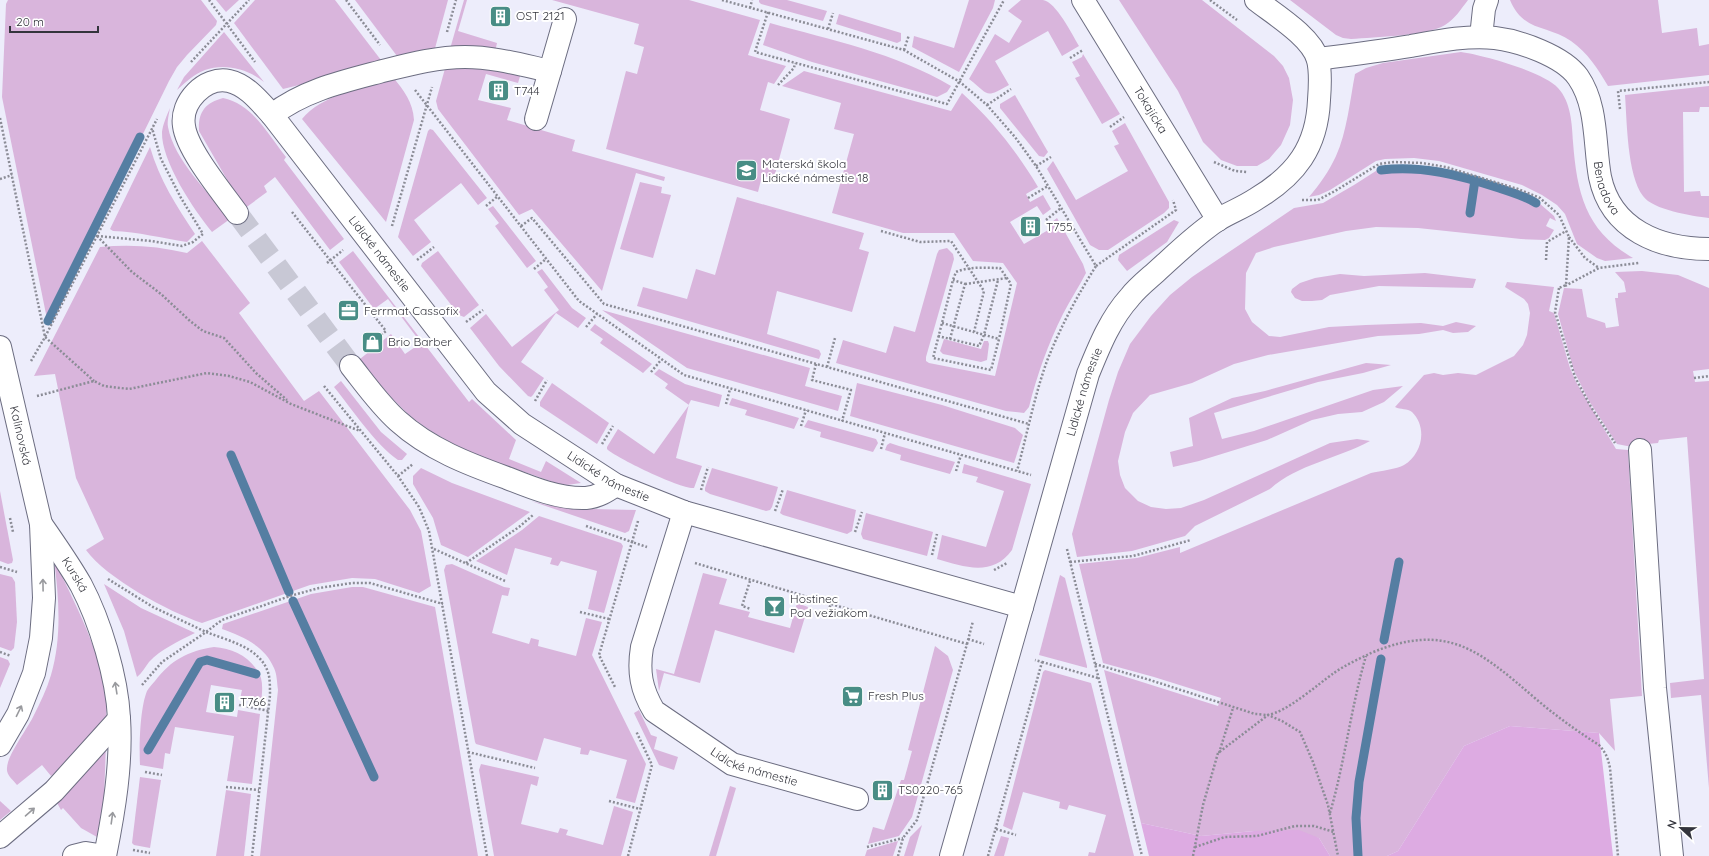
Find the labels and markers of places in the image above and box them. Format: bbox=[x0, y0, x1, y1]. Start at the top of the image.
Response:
building icon: OST 2121 bbox=[488, 3, 514, 29]
place label: OST 2121 bbox=[516, 8, 565, 23]
building icon: T744 bbox=[485, 78, 511, 104]
place label: T744 bbox=[514, 83, 540, 98]
place label: Materská škola Lidické námestie 18 bbox=[762, 156, 868, 185]
school or university icon: Materská škola Lidické námestie 18 bbox=[733, 158, 759, 184]
building icon: T755 bbox=[1018, 214, 1044, 240]
place label: T755 bbox=[1046, 219, 1072, 234]
office icon: Ferrmat Cassofix bbox=[336, 298, 362, 324]
place label: Ferrmat Cassofix bbox=[364, 303, 459, 318]
shop icon: Brio Barber bbox=[359, 329, 385, 355]
place label: Brio Barber bbox=[388, 334, 452, 349]
place label: Hostinec Pod vežiakom bbox=[790, 591, 868, 620]
bar icon: Hostinec Pod vežiakom bbox=[761, 593, 787, 619]
supermarket icon: Fresh Plus bbox=[839, 683, 865, 709]
place label: Fresh Plus bbox=[868, 688, 924, 703]
building icon: T766 bbox=[211, 689, 237, 715]
place label: T766 bbox=[240, 694, 267, 709]
building icon: TS0220-765 bbox=[870, 777, 896, 803]
place label: TS0220-765 bbox=[898, 782, 963, 797]

